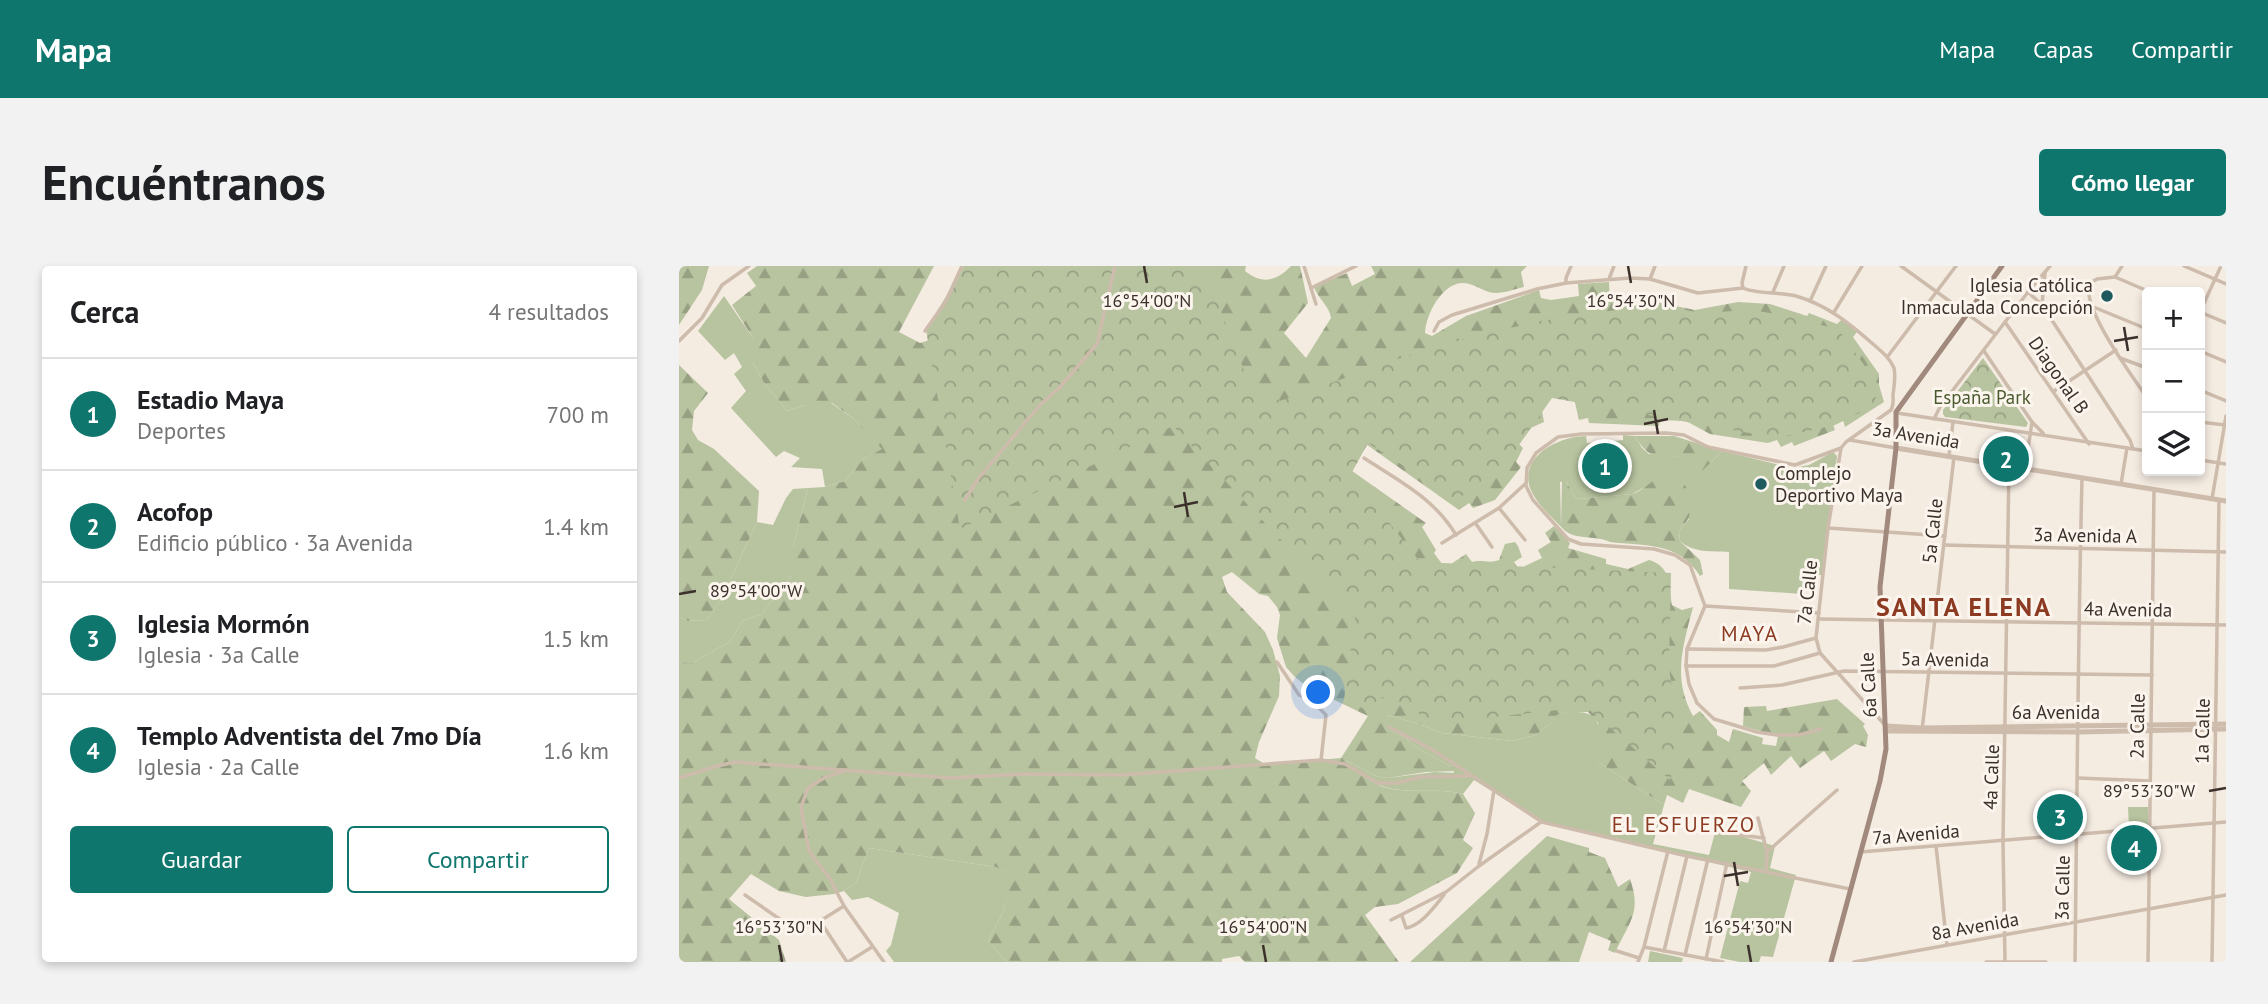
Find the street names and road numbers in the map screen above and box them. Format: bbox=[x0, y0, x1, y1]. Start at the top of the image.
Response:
street label: Diagonal B bbox=[2024, 332, 2094, 418]
street label: 3a Avenida bbox=[1870, 416, 1962, 454]
street label: 5a Calle bbox=[1917, 497, 1947, 565]
street label: 3a Avenida A bbox=[2033, 522, 2137, 548]
street label: 7a Calle bbox=[1792, 559, 1822, 625]
street label: 4a Avenida bbox=[2084, 596, 2172, 622]
street label: 5a Avenida bbox=[1901, 646, 1989, 672]
street label: 6a Calle bbox=[1854, 652, 1882, 718]
street label: 2a Calle bbox=[2124, 693, 2150, 759]
street label: 1a Calle bbox=[2189, 698, 2215, 764]
street label: 6a Avenida bbox=[2012, 700, 2100, 724]
street label: 4a Calle bbox=[1978, 744, 2004, 810]
street label: 7a Avenida bbox=[1871, 818, 1961, 850]
street label: 3a Calle bbox=[2049, 855, 2075, 921]
street label: 8a Avenida bbox=[1929, 907, 2021, 945]

